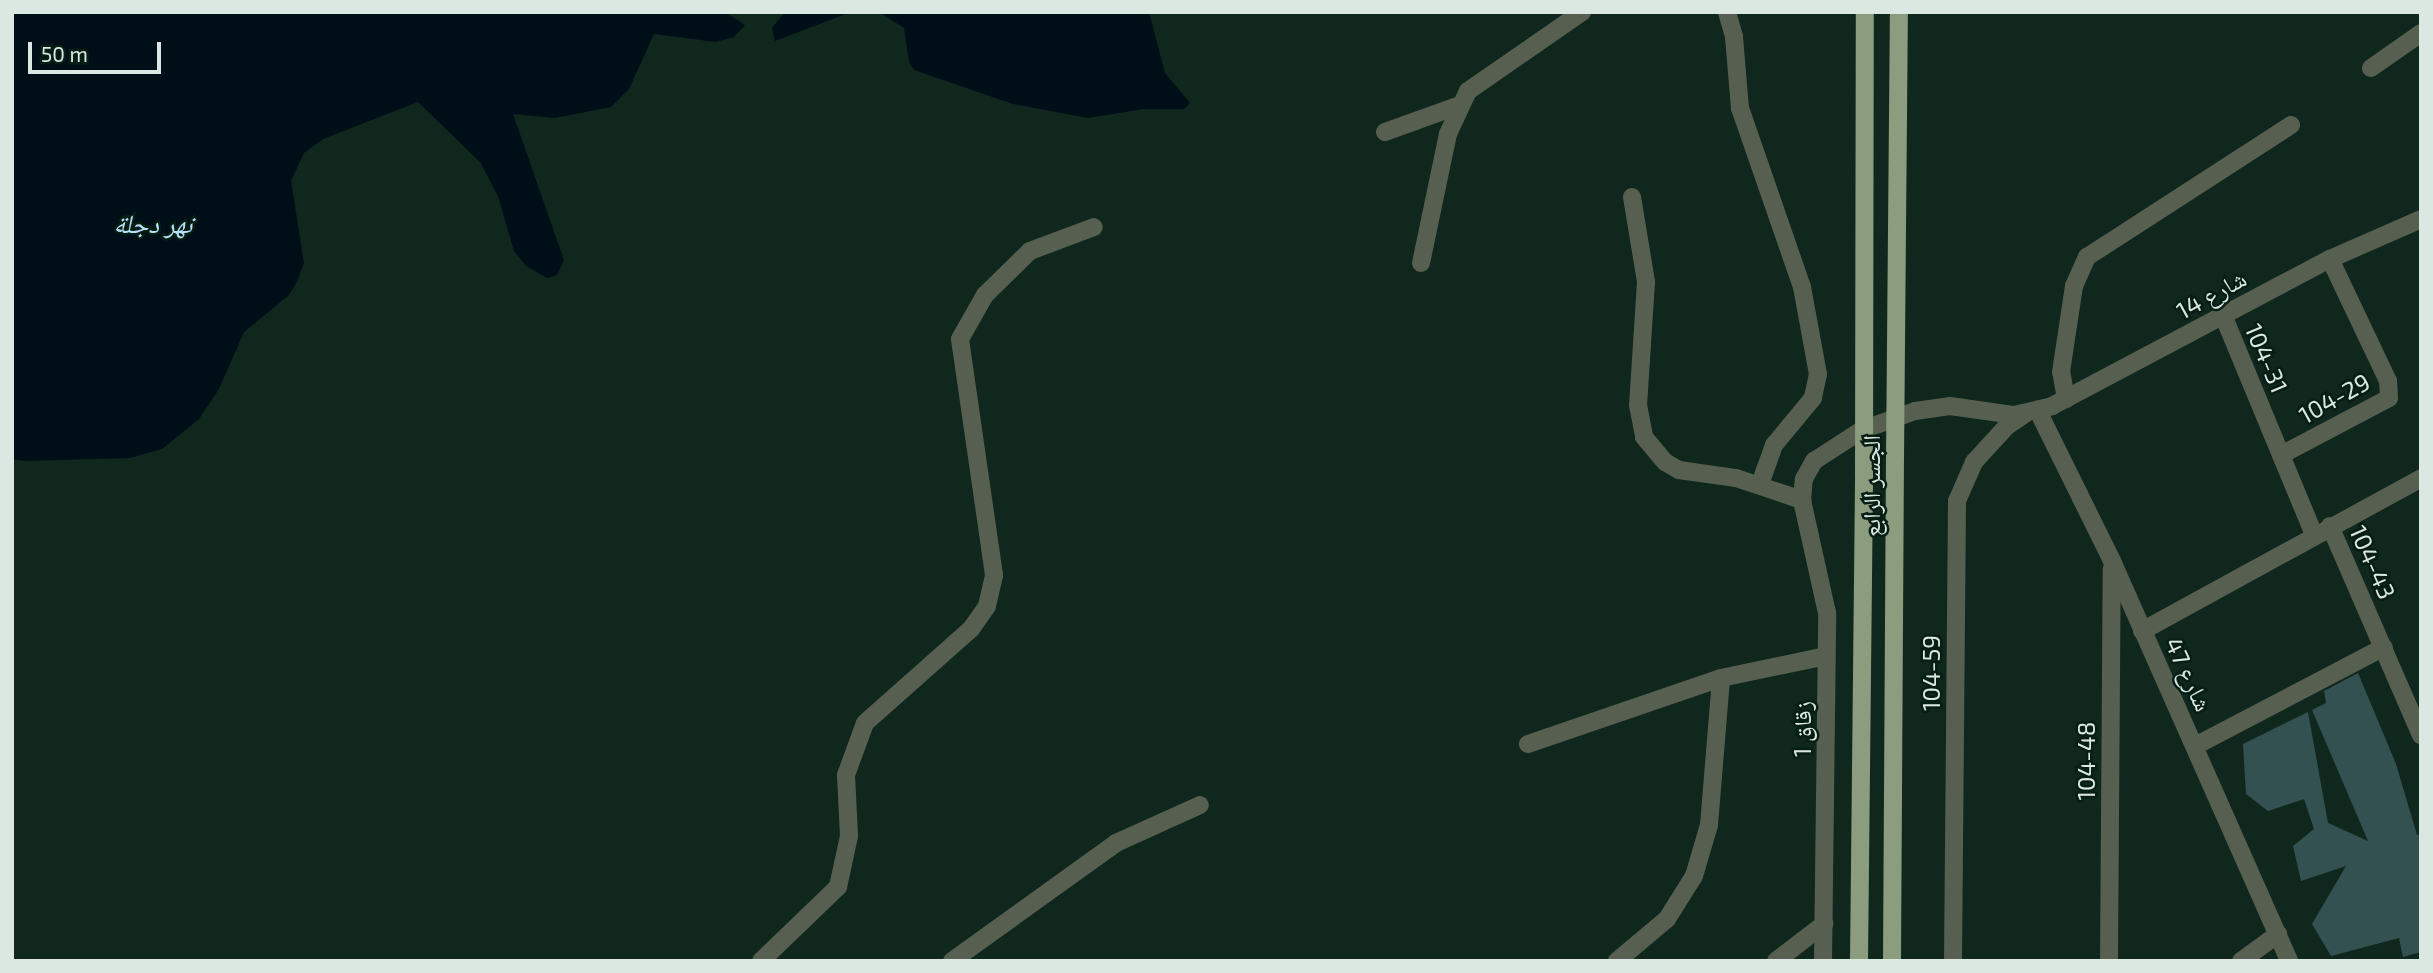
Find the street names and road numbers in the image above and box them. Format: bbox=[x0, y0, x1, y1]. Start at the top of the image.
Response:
street label: شارع 14 bbox=[2171, 263, 2251, 325]
street label: 104-31 bbox=[2240, 319, 2294, 397]
street label: 104-29 bbox=[2293, 367, 2375, 429]
street label: الجسر الرابع bbox=[1857, 435, 1885, 537]
street label: 104-43 bbox=[2344, 521, 2402, 603]
street label: شارع 47 bbox=[2159, 633, 2219, 715]
street label: 104-59 bbox=[1917, 635, 1945, 711]
street label: زقاق 1 bbox=[1788, 701, 1816, 757]
street label: 104-48 bbox=[2072, 722, 2100, 800]

